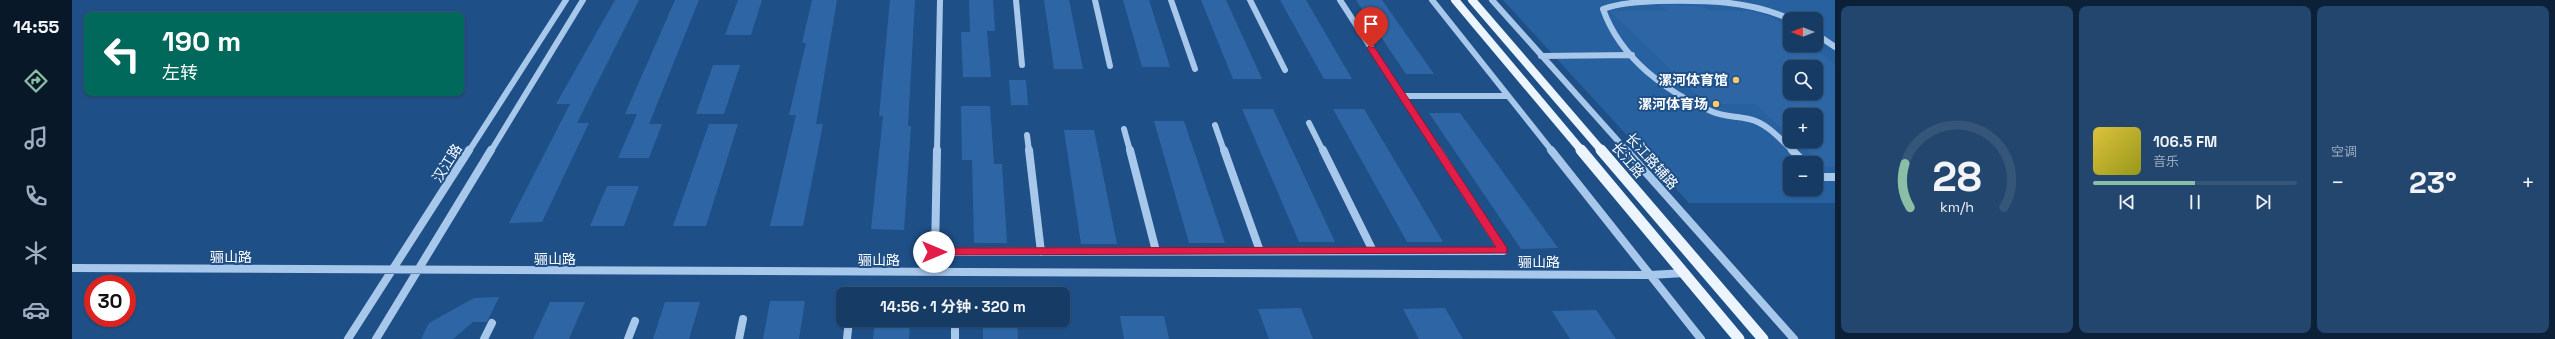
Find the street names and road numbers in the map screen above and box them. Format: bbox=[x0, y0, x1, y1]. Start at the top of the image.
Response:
street label: 长江路辅路 bbox=[1622, 129, 1682, 193]
street label: 长江路 bbox=[1607, 138, 1649, 182]
street label: 汉江路 bbox=[428, 140, 466, 186]
street label: 骊山路 bbox=[210, 248, 252, 266]
street label: 骊山路 bbox=[534, 250, 576, 268]
street label: 骊山路 bbox=[858, 251, 900, 269]
street label: 骊山路 bbox=[1518, 253, 1560, 271]

